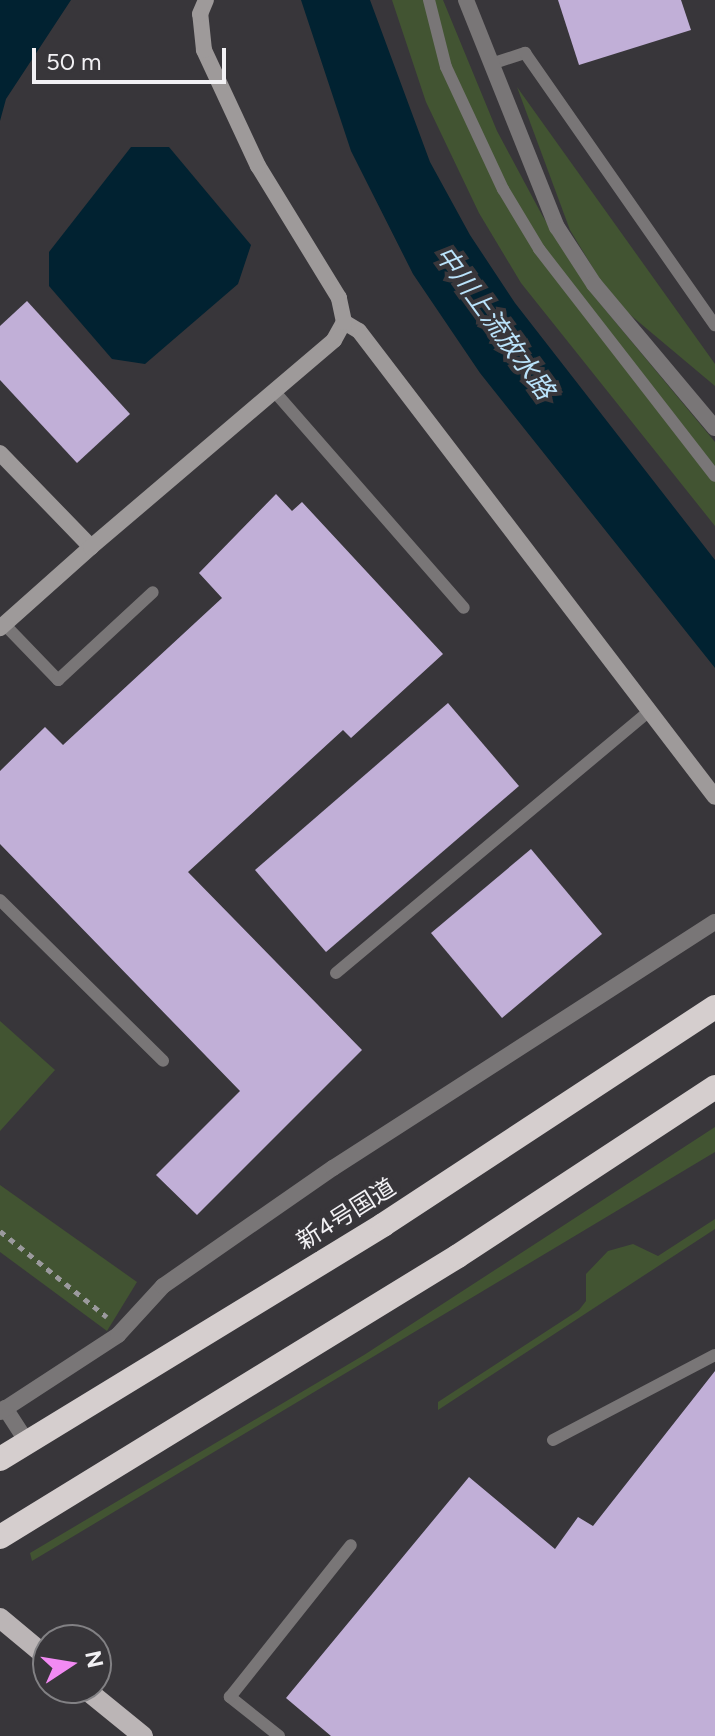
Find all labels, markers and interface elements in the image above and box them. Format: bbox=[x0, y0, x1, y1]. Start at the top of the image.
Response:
scale bar bbox=[36, 32, 230, 82]
text: 50 m bbox=[46, 47, 102, 76]
water label: 中川上流放水路 bbox=[428, 240, 560, 406]
street label: 新4号国道 bbox=[291, 1172, 401, 1256]
north arrow bbox=[32, 1624, 112, 1704]
text: N bbox=[79, 1648, 109, 1670]

